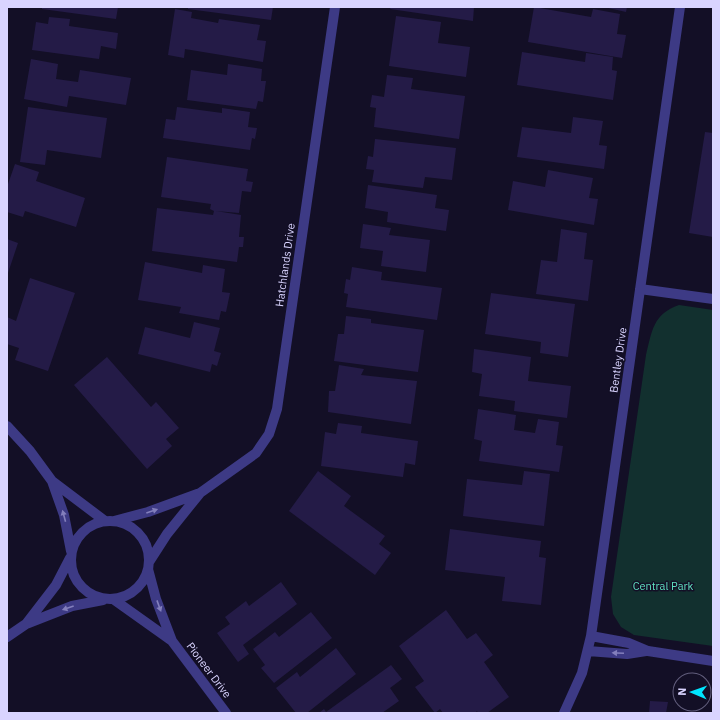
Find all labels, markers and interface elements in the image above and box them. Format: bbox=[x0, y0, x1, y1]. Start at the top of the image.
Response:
street label: Hatchlands Drive bbox=[272, 222, 298, 308]
street label: Bentley Drive bbox=[606, 326, 630, 394]
one-way arrow bbox=[146, 507, 158, 513]
one-way arrow bbox=[60, 509, 66, 522]
park label: Central Park bbox=[633, 579, 694, 593]
one-way arrow bbox=[156, 600, 162, 612]
one-way arrow bbox=[61, 605, 73, 611]
street label: Pioneer Drive bbox=[184, 639, 234, 701]
one-way arrow bbox=[612, 650, 624, 657]
north arrow bbox=[672, 672, 712, 712]
text: N bbox=[675, 687, 689, 696]

